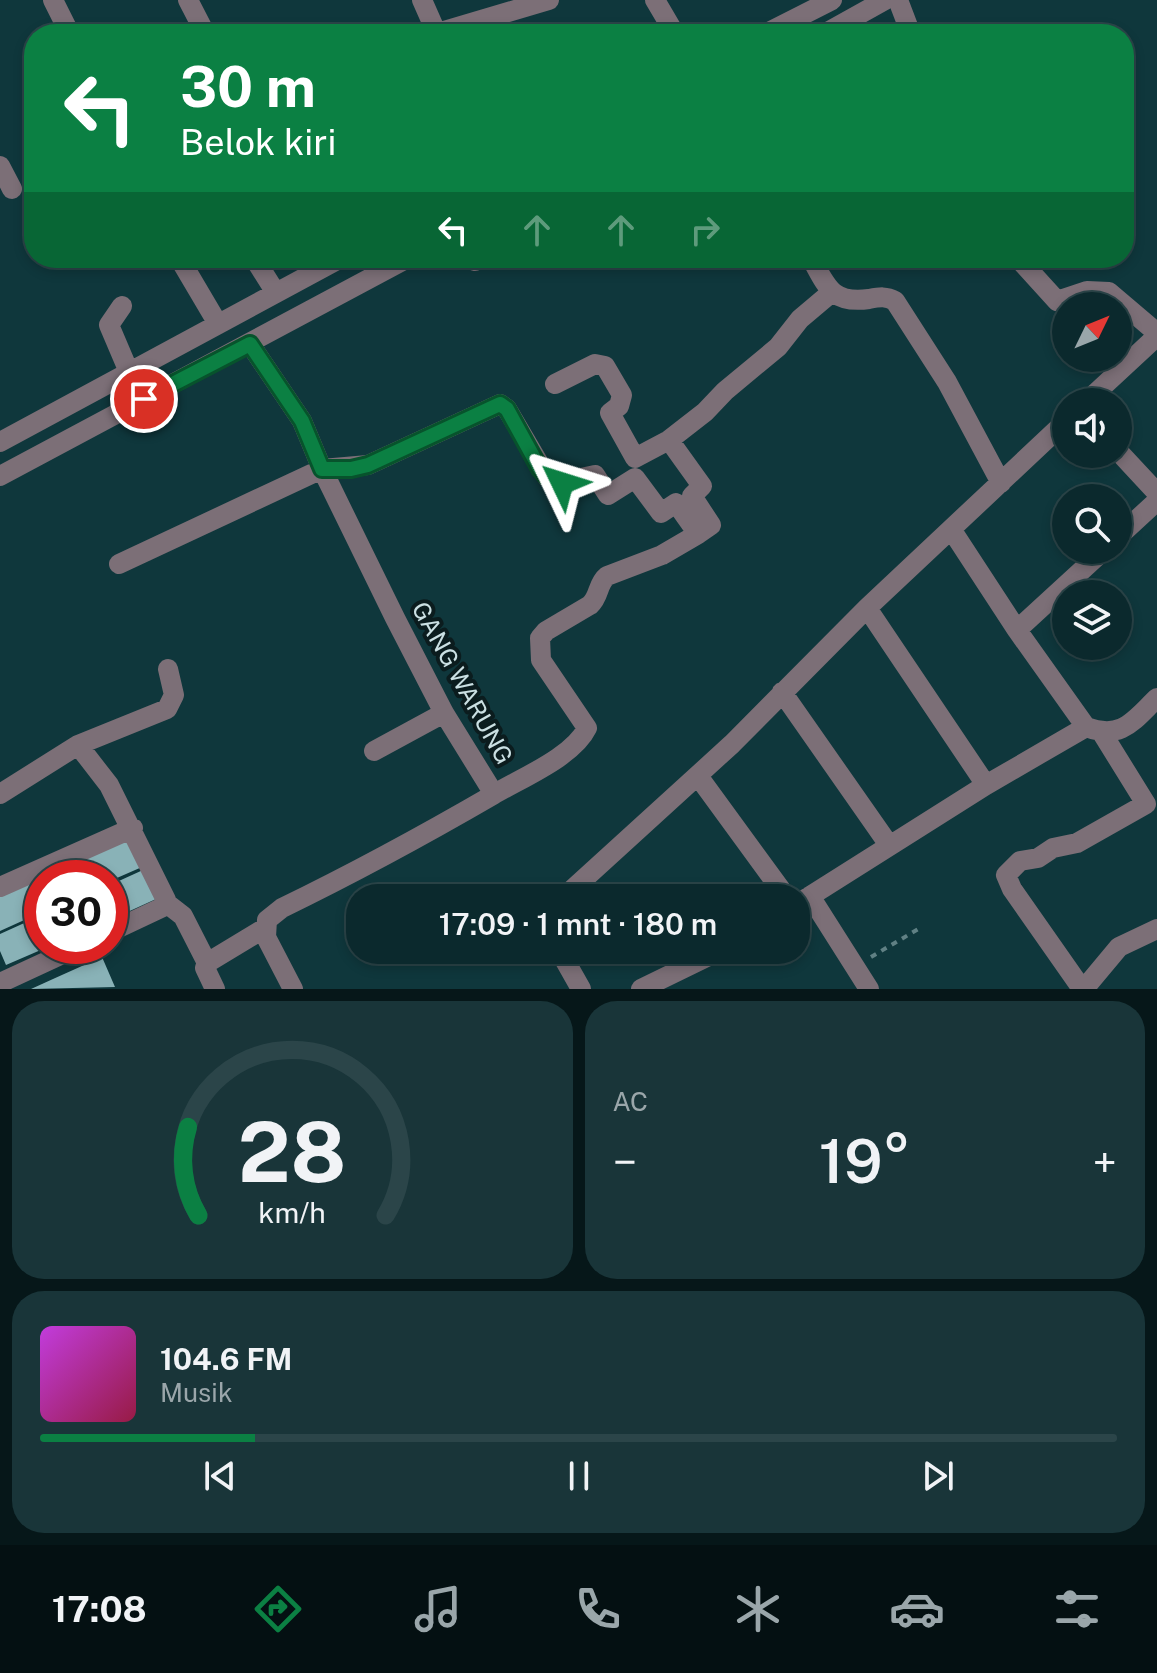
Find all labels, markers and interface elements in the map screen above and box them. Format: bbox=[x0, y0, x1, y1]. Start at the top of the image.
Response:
text: 30 m bbox=[180, 54, 316, 120]
icon: left bbox=[48, 56, 152, 160]
text: Belok kiri bbox=[180, 121, 336, 163]
icon: left bbox=[431, 208, 475, 252]
icon: ahead bbox=[515, 208, 559, 252]
icon: ahead bbox=[599, 208, 643, 252]
icon: right bbox=[683, 208, 727, 252]
north arrow bbox=[1052, 292, 1132, 372]
map controls bbox=[1052, 292, 1132, 660]
pin bbox=[110, 365, 178, 433]
icon: arrive bbox=[122, 377, 166, 421]
button: sound bbox=[1052, 388, 1132, 468]
position arrow bbox=[520, 441, 604, 525]
button: search bbox=[1052, 484, 1132, 564]
button: layers bbox=[1052, 580, 1132, 660]
street label: GANG WARUNG bbox=[407, 596, 519, 769]
speed limit sign: 30 bbox=[24, 860, 128, 964]
text: 17:09 · 1 mnt · 180 m bbox=[439, 906, 717, 942]
text: AC bbox=[613, 1086, 648, 1117]
text: 28 bbox=[238, 1103, 347, 1201]
text: 19° bbox=[819, 1126, 911, 1197]
text: − bbox=[613, 1136, 637, 1188]
text: + bbox=[1093, 1136, 1117, 1188]
text: km/h bbox=[259, 1196, 326, 1229]
text: 104.6 FM bbox=[160, 1341, 292, 1377]
text: Musik bbox=[160, 1377, 232, 1408]
icon: previous bbox=[198, 1454, 242, 1498]
icon: pause bbox=[557, 1454, 601, 1498]
icon: next bbox=[916, 1454, 960, 1498]
icon: directions bbox=[250, 1581, 306, 1637]
icon: music bbox=[410, 1581, 466, 1637]
icon: phone bbox=[570, 1581, 626, 1637]
icon: climate bbox=[730, 1581, 786, 1637]
icon: car bbox=[889, 1581, 945, 1637]
icon: filters bbox=[1049, 1581, 1105, 1637]
text: 17:08 bbox=[52, 1588, 147, 1630]

